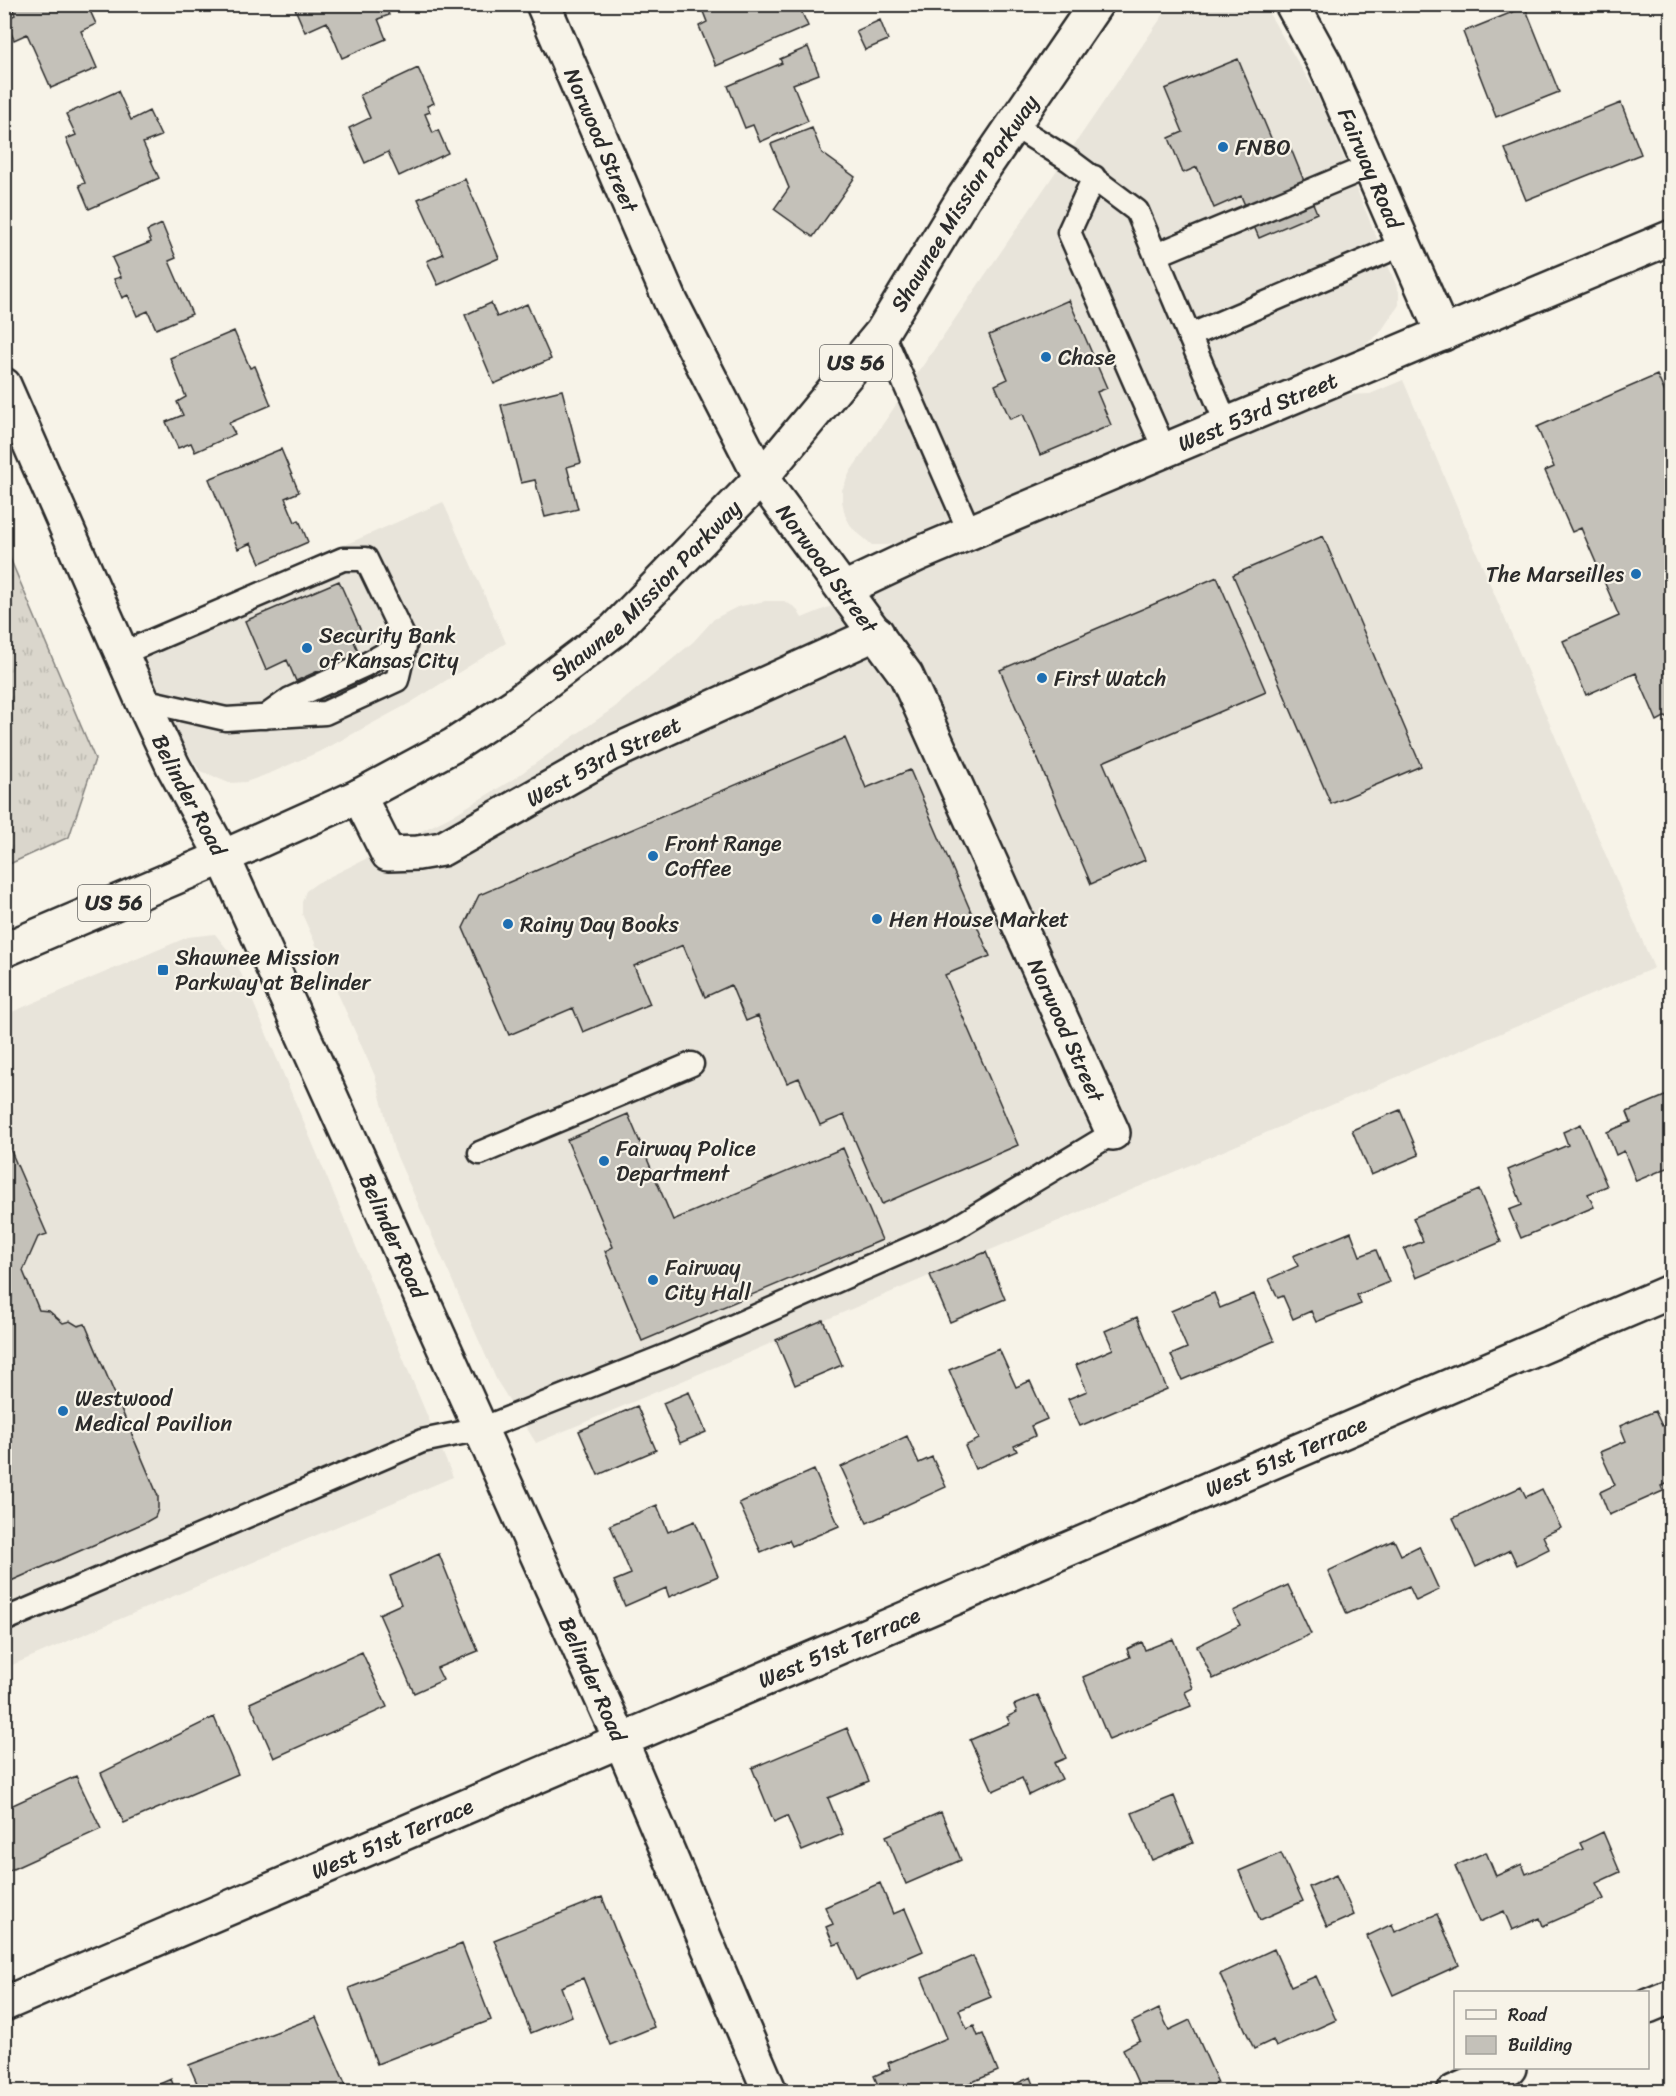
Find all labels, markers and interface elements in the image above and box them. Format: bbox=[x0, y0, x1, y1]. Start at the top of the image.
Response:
street label: Norwood Street bbox=[553, 62, 650, 220]
street label: Shawnee Mission Parkway bbox=[879, 85, 1049, 319]
street label: Fairway Road bbox=[1327, 101, 1415, 236]
place label: FNBO bbox=[1235, 128, 1291, 167]
marker: FNBO bbox=[1216, 140, 1230, 154]
place label: Chase bbox=[1058, 338, 1116, 377]
road number: US 56 bbox=[820, 345, 892, 381]
marker: Chase bbox=[1039, 350, 1053, 364]
street label: West 53rd Street bbox=[1171, 360, 1344, 462]
street label: Shawnee Mission Parkway bbox=[541, 489, 751, 692]
street label: Norwood Street bbox=[766, 495, 889, 643]
place label: The Marseilles bbox=[1486, 555, 1624, 594]
marker: The Marseilles bbox=[1629, 567, 1643, 581]
place label: Security Bank of Kansas City bbox=[319, 616, 459, 680]
marker: Security Bank of Kansas City bbox=[300, 641, 314, 655]
place label: First Watch bbox=[1054, 659, 1166, 698]
marker: First Watch bbox=[1035, 671, 1049, 685]
street label: West 53rd Street bbox=[518, 705, 688, 817]
street label: Belinder Road bbox=[141, 727, 239, 864]
place label: Front Range Coffee bbox=[665, 824, 782, 888]
marker: Front Range Coffee bbox=[646, 849, 660, 863]
road number: US 56 bbox=[78, 885, 150, 921]
place label: Hen House Market bbox=[889, 900, 1069, 939]
place label: Rainy Day Books bbox=[520, 905, 680, 944]
marker: Hen House Market bbox=[870, 912, 884, 926]
marker: Rainy Day Books bbox=[501, 917, 515, 931]
place label: Shawnee Mission Parkway at Belinder bbox=[175, 938, 371, 1002]
street label: Norwood Street bbox=[1017, 952, 1116, 1109]
marker: Shawnee Mission Parkway at Belinder bbox=[156, 963, 170, 977]
place label: Fairway Police Department bbox=[616, 1129, 756, 1193]
marker: Fairway Police Department bbox=[597, 1154, 611, 1168]
street label: Belinder Road bbox=[348, 1167, 439, 1306]
place label: Fairway City Hall bbox=[665, 1248, 751, 1312]
marker: Fairway City Hall bbox=[646, 1273, 660, 1287]
place label: Westwood Medical Pavilion bbox=[75, 1379, 232, 1443]
marker: Westwood Medical Pavilion bbox=[56, 1404, 70, 1418]
street label: West 51st Terrace bbox=[1198, 1404, 1374, 1508]
street label: West 51st Terrace bbox=[752, 1595, 927, 1699]
street label: Belinder Road bbox=[548, 1610, 639, 1749]
street label: West 51st Terrace bbox=[305, 1786, 480, 1890]
legend bbox=[1454, 1991, 1649, 2069]
text: Road bbox=[1508, 1999, 1548, 2031]
text: Building bbox=[1508, 2029, 1572, 2061]

